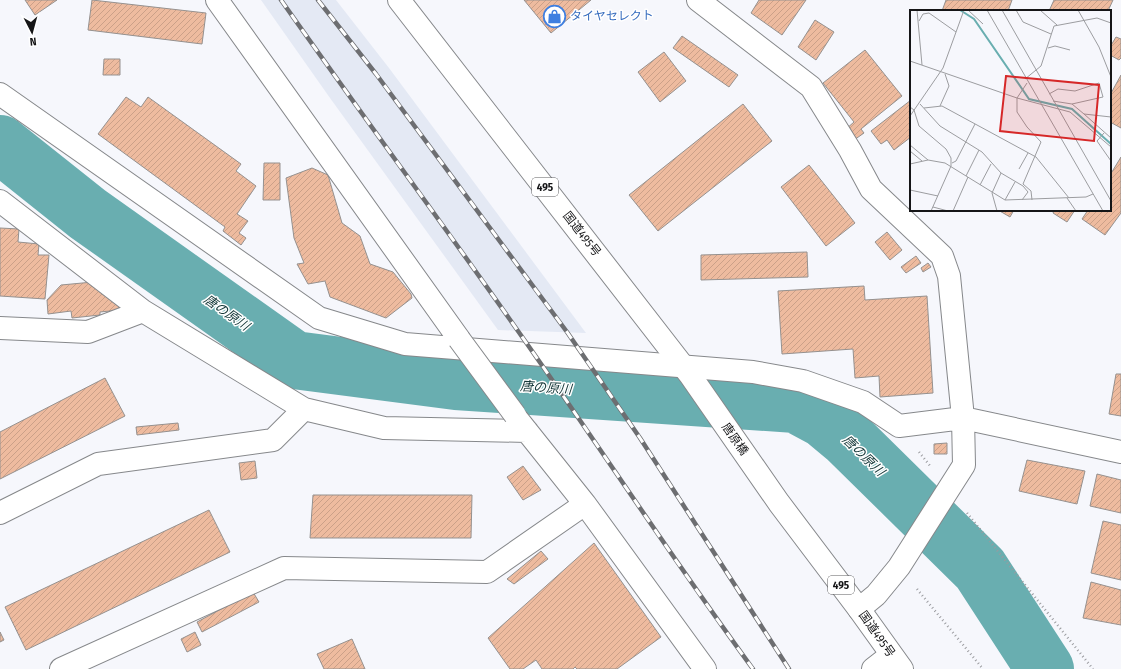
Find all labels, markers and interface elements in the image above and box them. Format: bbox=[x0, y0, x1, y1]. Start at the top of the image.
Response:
shop icon: タイヤセレクト bbox=[541, 3, 567, 29]
place label: タイヤセレクト bbox=[570, 9, 654, 23]
inset map bbox=[910, 10, 1111, 211]
north arrow bbox=[12, 12, 52, 52]
text: N bbox=[29, 35, 37, 48]
road number: 495 bbox=[532, 178, 558, 196]
street label: 国道495号 bbox=[560, 209, 604, 259]
water label: 唐の原川 bbox=[201, 291, 254, 335]
water label: 唐の原川 bbox=[519, 378, 574, 397]
street label: 唐原橋 bbox=[719, 420, 751, 458]
water label: 唐の原川 bbox=[840, 432, 889, 480]
road number: 495 bbox=[828, 576, 854, 594]
street label: 国道495号 bbox=[856, 608, 898, 660]

